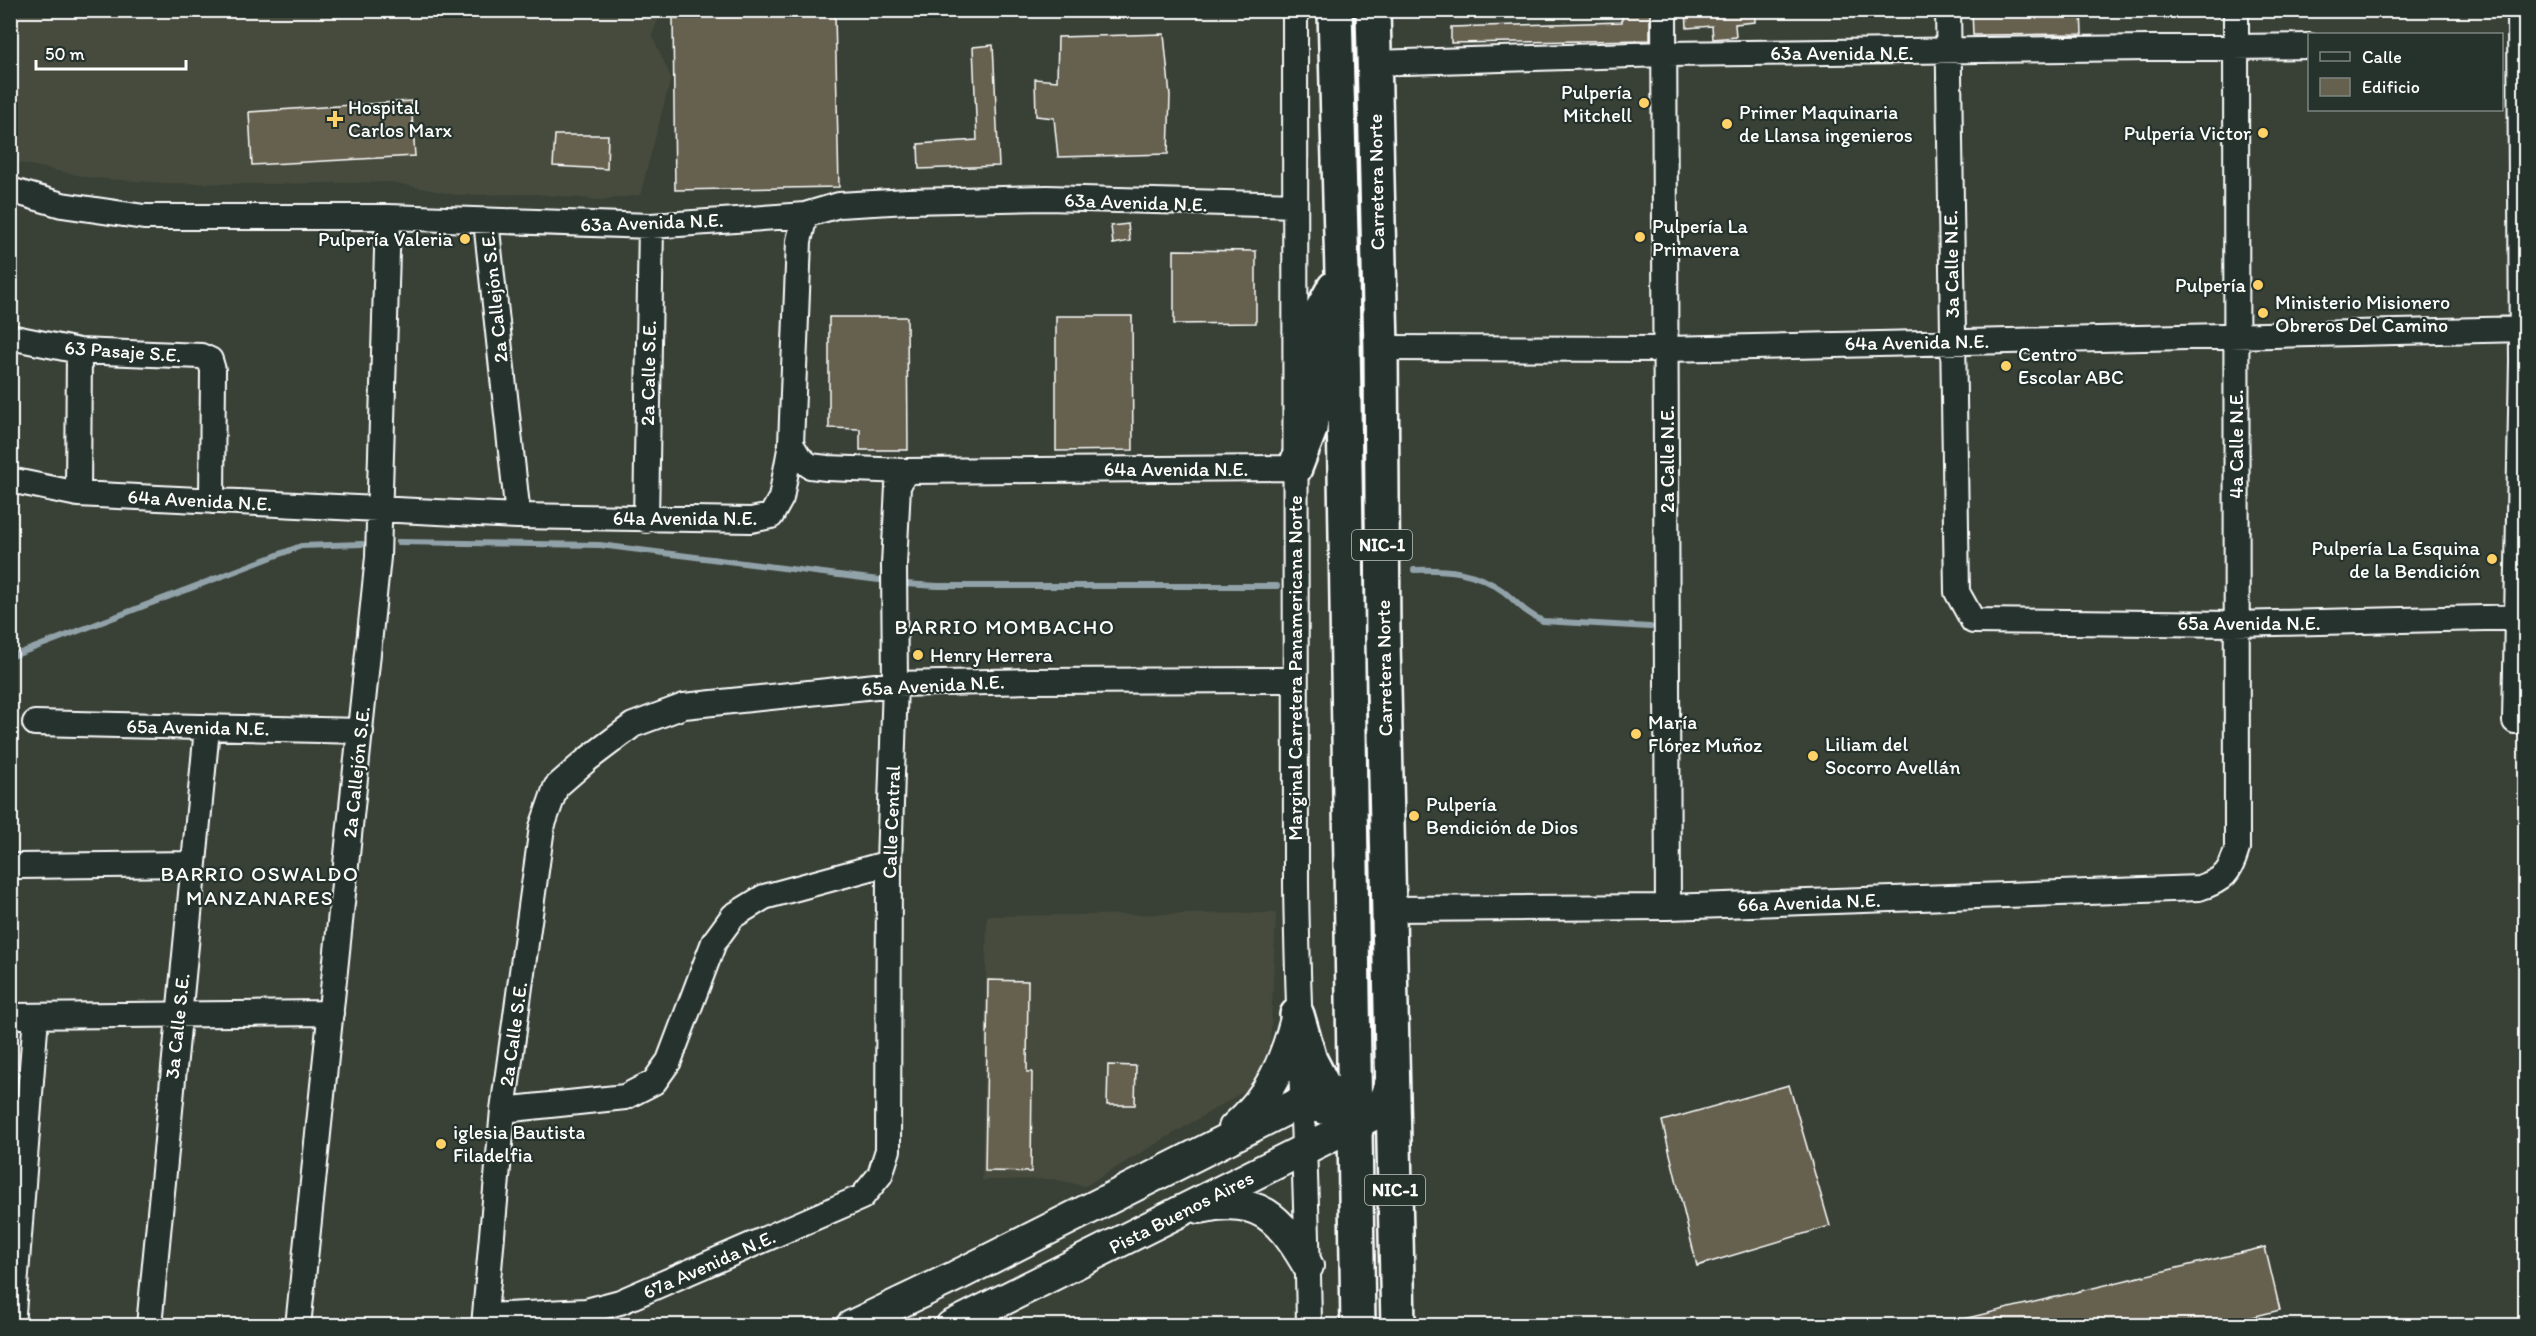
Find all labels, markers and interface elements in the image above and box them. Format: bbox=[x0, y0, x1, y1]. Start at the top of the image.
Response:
scale bar bbox=[36, 33, 186, 71]
legend bbox=[2308, 33, 2503, 111]
street label: 63a Avenida N.E. bbox=[1770, 41, 1914, 65]
text: 50 m bbox=[45, 43, 85, 65]
text: Calle bbox=[2362, 46, 2402, 68]
text: Edificio bbox=[2362, 76, 2420, 98]
place label: Pulpería Mitchell bbox=[1561, 80, 1633, 127]
place label: Hospital Carlos Marx bbox=[348, 95, 453, 142]
marker: Pulpería Mitchell bbox=[1637, 96, 1651, 110]
place label: Primer Maquinaria de Llansa ingenieros bbox=[1739, 100, 1913, 147]
marker: Hospital Carlos Marx bbox=[326, 110, 344, 128]
street label: Carretera Norte bbox=[1363, 113, 1389, 251]
marker: Primer Maquinaria de Llansa ingenieros bbox=[1720, 117, 1734, 131]
place label: Pulpería Victor bbox=[2124, 121, 2251, 145]
marker: Pulpería Victor bbox=[2256, 126, 2270, 140]
street label: 63a Avenida N.E. bbox=[1064, 188, 1208, 216]
street label: 63a Avenida N.E. bbox=[580, 208, 724, 236]
street label: 3a Calle N.E. bbox=[1938, 210, 1964, 318]
place label: Pulpería La Primavera bbox=[1652, 214, 1749, 261]
place label: Pulpería Valeria bbox=[318, 227, 454, 251]
street label: 2a Callejón S.E. bbox=[475, 230, 513, 364]
marker: Pulpería La Primavera bbox=[1633, 230, 1647, 244]
marker: Pulpería Valeria bbox=[458, 232, 472, 246]
place label: Pulpería bbox=[2175, 273, 2247, 297]
marker: Pulpería bbox=[2251, 278, 2265, 292]
place label: Ministerio Misionero Obreros Del Camino bbox=[2275, 290, 2450, 337]
marker: Ministerio Misionero Obreros Del Camino bbox=[2256, 306, 2270, 320]
street label: 2a Calle S.E. bbox=[635, 320, 661, 426]
street label: 64a Avenida N.E. bbox=[1844, 329, 1990, 355]
street label: 63 Pasaje S.E. bbox=[64, 335, 182, 367]
place label: Centro Escolar ABC bbox=[2018, 342, 2124, 389]
marker: Centro Escolar ABC bbox=[1999, 359, 2013, 373]
street label: 4a Calle N.E. bbox=[2224, 389, 2248, 499]
street label: 2a Calle N.E. bbox=[1655, 405, 1679, 513]
street label: 64a Avenida N.E. bbox=[1104, 457, 1248, 481]
street label: 64a Avenida N.E. bbox=[127, 484, 273, 516]
street label: Marginal Carretera Panamericana Norte bbox=[1283, 495, 1307, 841]
street label: 64a Avenida N.E. bbox=[613, 506, 757, 530]
road number: NIC-1 bbox=[1352, 530, 1412, 560]
place label: Pulpería La Esquina de la Bendición bbox=[2312, 536, 2481, 583]
marker: Pulpería La Esquina de la Bendición bbox=[2485, 552, 2499, 566]
street label: Carretera Norte bbox=[1371, 599, 1397, 737]
street label: 65a Avenida N.E. bbox=[2177, 611, 2321, 635]
district label: BARRIO MOMBACHO bbox=[895, 614, 1115, 639]
place label: Henry Herrera bbox=[930, 643, 1054, 667]
marker: Henry Herrera bbox=[911, 648, 925, 662]
street label: 65a Avenida N.E. bbox=[861, 669, 1005, 701]
street label: 2a Callejón S.E. bbox=[337, 705, 375, 839]
place label: María Flórez Muñoz bbox=[1648, 710, 1763, 757]
street label: 65a Avenida N.E. bbox=[126, 714, 270, 740]
marker: María Flórez Muñoz bbox=[1629, 727, 1643, 741]
place label: Liliam del Socorro Avellán bbox=[1825, 732, 1961, 779]
marker: Liliam del Socorro Avellán bbox=[1806, 749, 1820, 763]
street label: Calle Central bbox=[877, 764, 905, 879]
place label: Pulpería Bendición de Dios bbox=[1426, 792, 1578, 839]
marker: Pulpería Bendición de Dios bbox=[1407, 809, 1421, 823]
district label: BARRIO OSWALDO MANZANARES bbox=[160, 861, 360, 910]
street label: 66a Avenida N.E. bbox=[1737, 888, 1881, 916]
street label: 3a Calle S.E. bbox=[160, 972, 194, 1080]
street label: 2a Calle S.E. bbox=[494, 980, 532, 1088]
place label: iglesia Bautista Filadelfia bbox=[453, 1120, 585, 1167]
marker: iglesia Bautista Filadelfia bbox=[434, 1137, 448, 1151]
street label: Pista Buenos Aires bbox=[1105, 1165, 1257, 1259]
road number: NIC-1 bbox=[1365, 1175, 1425, 1205]
street label: 67a Avenida N.E. bbox=[639, 1224, 779, 1304]

